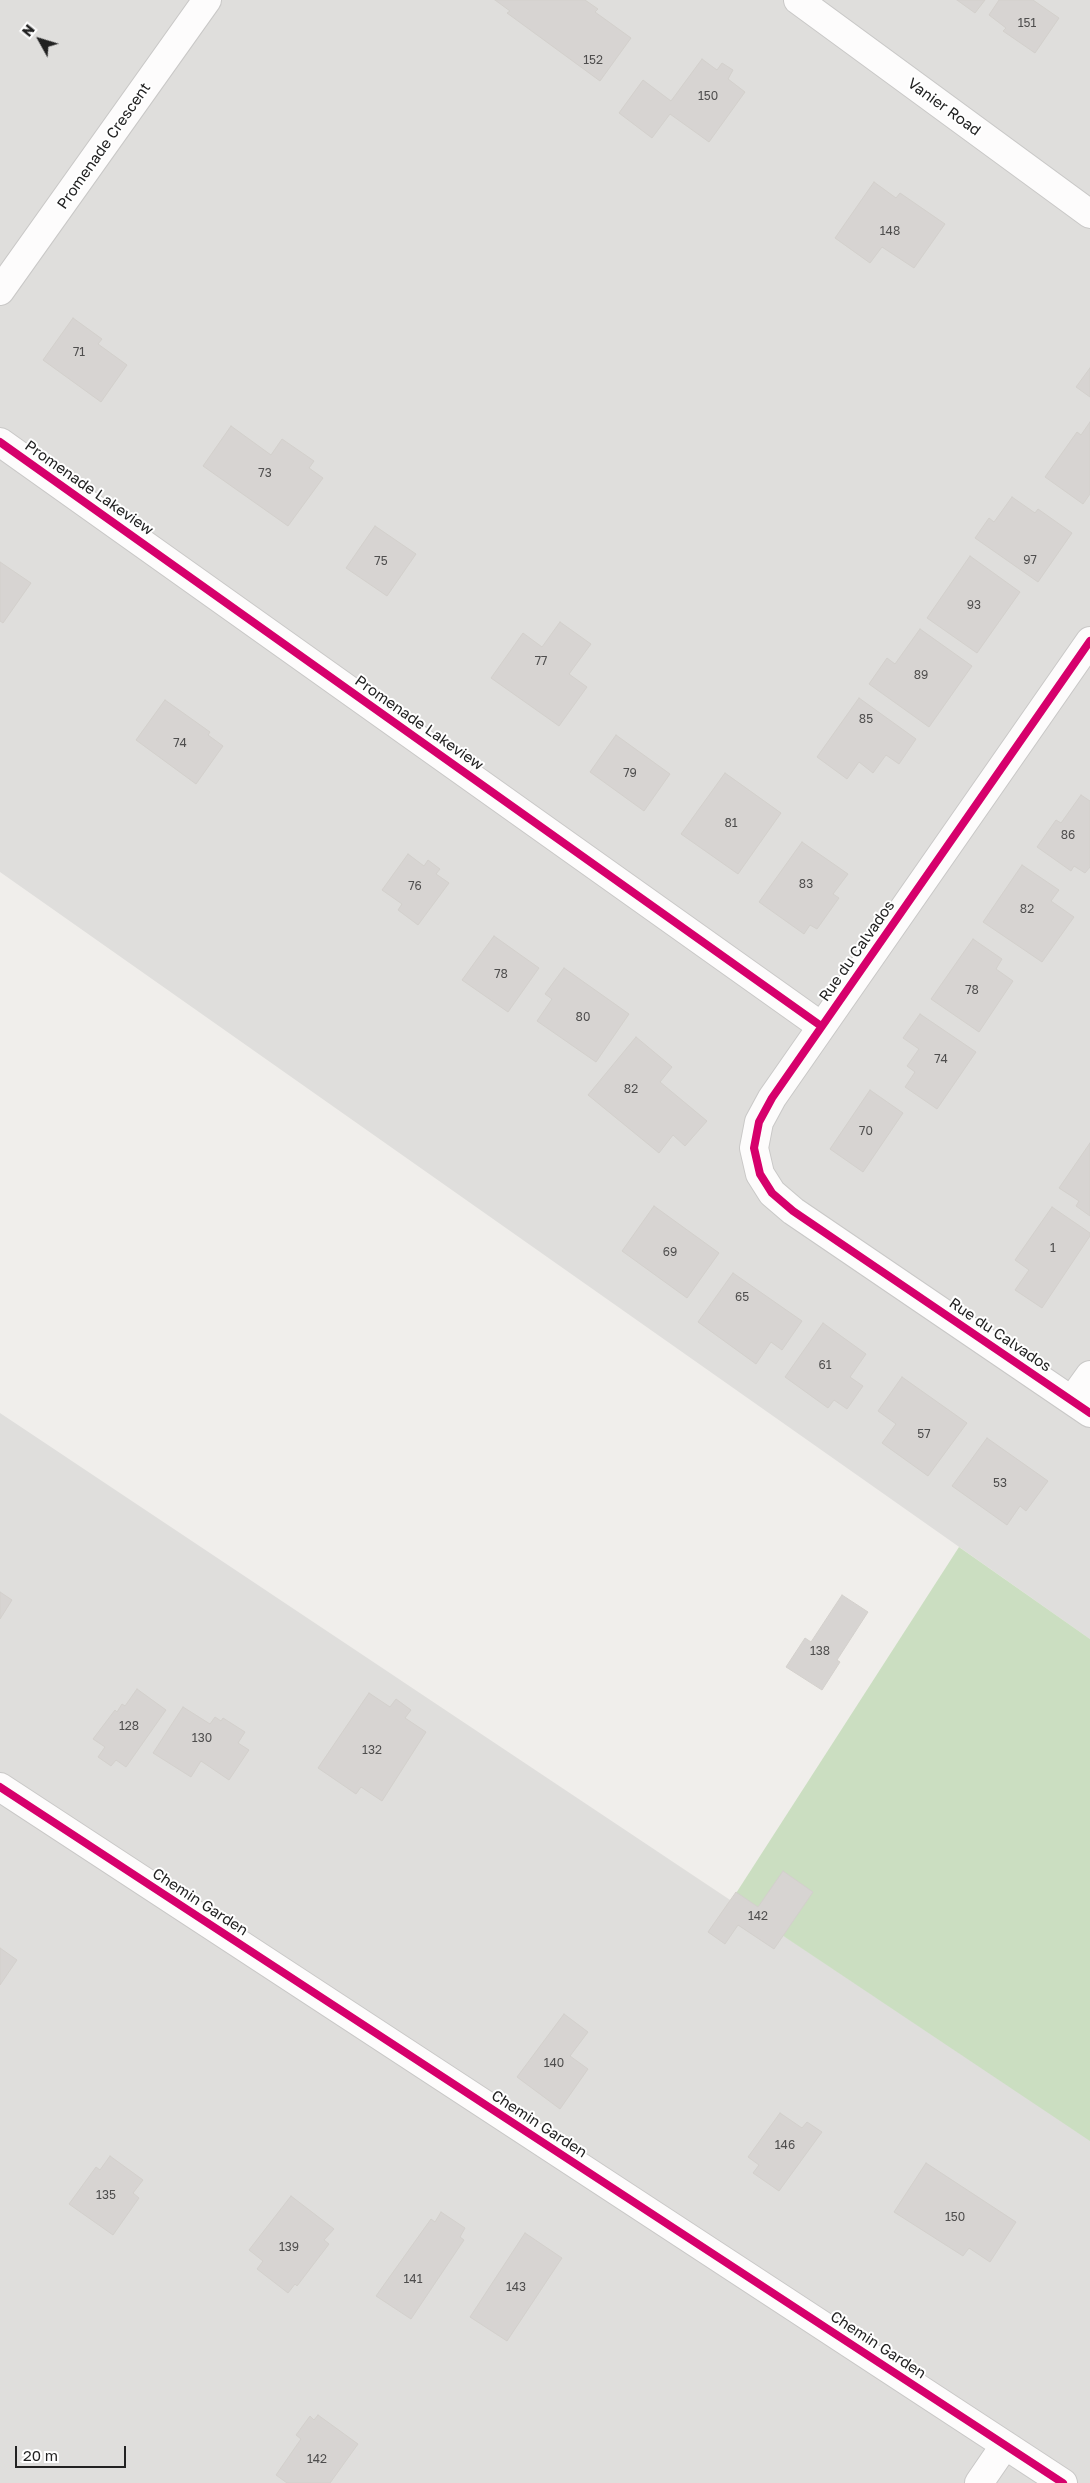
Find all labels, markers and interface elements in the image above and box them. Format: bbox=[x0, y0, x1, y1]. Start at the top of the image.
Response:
north arrow bbox=[15, 15, 65, 65]
house number: 151 bbox=[1018, 16, 1036, 30]
text: N bbox=[18, 21, 38, 40]
house number: 152 bbox=[583, 53, 603, 67]
street label: Vanier Road bbox=[904, 74, 984, 140]
street label: Promenade Crescent bbox=[54, 79, 154, 213]
house number: 150 bbox=[698, 89, 718, 103]
house number: 148 bbox=[880, 224, 900, 238]
house number: 71 bbox=[73, 345, 85, 359]
street label: Promenade Lakeview bbox=[21, 437, 157, 539]
house number: 73 bbox=[258, 466, 272, 480]
house number: 97 bbox=[1023, 553, 1037, 567]
house number: 75 bbox=[374, 554, 388, 568]
house number: 93 bbox=[967, 598, 981, 612]
house number: 77 bbox=[535, 654, 547, 668]
house number: 89 bbox=[914, 668, 928, 682]
street label: Promenade Lakeview bbox=[351, 672, 487, 774]
house number: 85 bbox=[859, 712, 873, 726]
house number: 74 bbox=[173, 736, 187, 750]
house number: 79 bbox=[623, 766, 637, 780]
house number: 81 bbox=[724, 816, 738, 830]
house number: 86 bbox=[1061, 828, 1075, 842]
house number: 83 bbox=[799, 877, 813, 891]
house number: 76 bbox=[408, 879, 422, 893]
street label: Rue du Calvados bbox=[815, 897, 899, 1005]
house number: 82 bbox=[1020, 902, 1034, 916]
house number: 78 bbox=[494, 967, 508, 981]
house number: 78 bbox=[965, 983, 979, 997]
house number: 80 bbox=[576, 1010, 590, 1024]
house number: 74 bbox=[934, 1052, 948, 1066]
house number: 82 bbox=[624, 1082, 638, 1096]
house number: 70 bbox=[859, 1124, 873, 1138]
house number: 1 bbox=[1050, 1241, 1056, 1255]
house number: 69 bbox=[663, 1245, 677, 1259]
house number: 65 bbox=[735, 1290, 749, 1304]
street label: Rue du Calvados bbox=[946, 1294, 1054, 1376]
house number: 61 bbox=[818, 1358, 832, 1372]
house number: 57 bbox=[917, 1427, 931, 1441]
house number: 53 bbox=[993, 1476, 1007, 1490]
house number: 138 bbox=[810, 1644, 830, 1658]
house number: 128 bbox=[119, 1719, 139, 1733]
house number: 130 bbox=[192, 1731, 212, 1745]
house number: 132 bbox=[362, 1743, 382, 1757]
street label: Chemin Garden bbox=[149, 1864, 251, 1940]
house number: 142 bbox=[748, 1909, 768, 1923]
house number: 140 bbox=[544, 2056, 564, 2070]
street label: Chemin Garden bbox=[488, 2086, 590, 2162]
house number: 146 bbox=[775, 2138, 795, 2152]
house number: 135 bbox=[96, 2188, 116, 2202]
house number: 150 bbox=[945, 2210, 965, 2224]
house number: 139 bbox=[279, 2240, 299, 2254]
house number: 141 bbox=[404, 2272, 422, 2286]
house number: 143 bbox=[506, 2280, 526, 2294]
street label: Chemin Garden bbox=[827, 2307, 929, 2383]
scale bar bbox=[18, 2436, 129, 2468]
text: 20 m bbox=[23, 2446, 58, 2464]
house number: 142 bbox=[307, 2452, 327, 2466]

